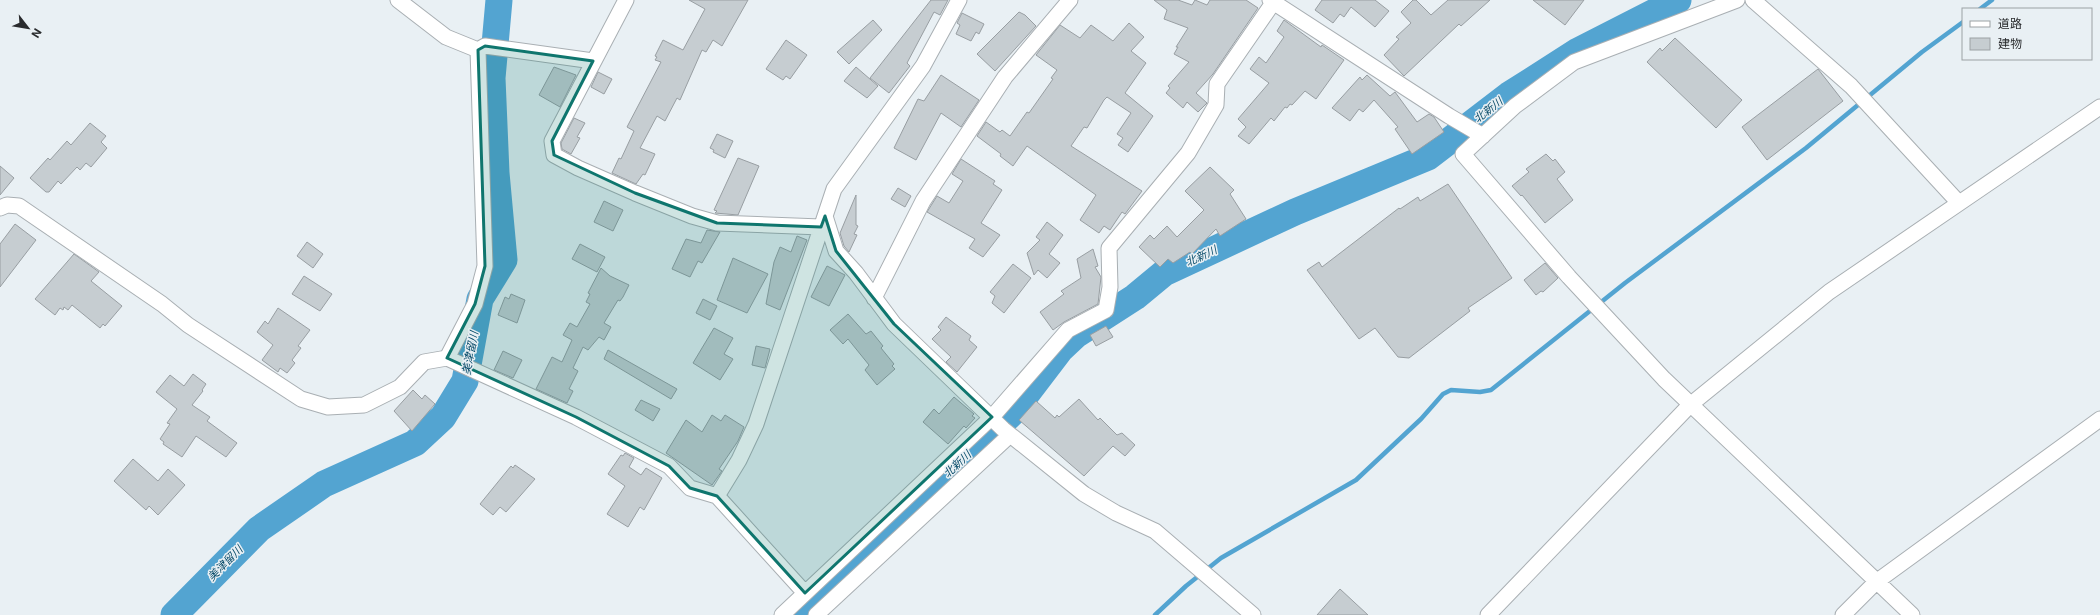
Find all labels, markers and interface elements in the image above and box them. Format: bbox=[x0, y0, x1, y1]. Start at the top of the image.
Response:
north arrow bbox=[8, 8, 48, 48]
legend bbox=[1962, 8, 2092, 60]
text: 道路 bbox=[1998, 16, 2022, 31]
text: N bbox=[28, 26, 45, 40]
text: 建物 bbox=[1998, 36, 2022, 51]
water label: 北新川 bbox=[1471, 94, 1506, 126]
water label: 北新川 bbox=[1183, 242, 1220, 269]
water label: 美津留川 bbox=[459, 329, 481, 376]
water label: 北新川 bbox=[940, 447, 975, 480]
water label: 美津留川 bbox=[204, 542, 246, 584]

